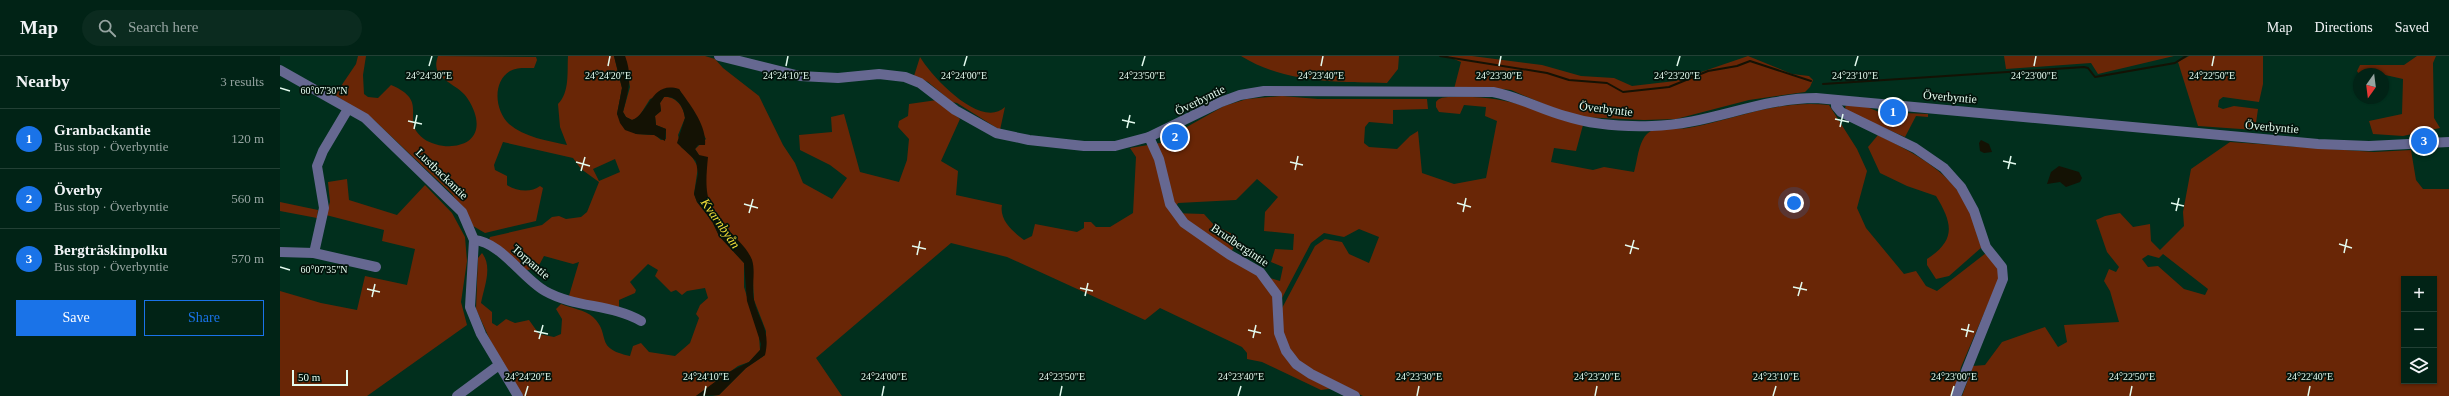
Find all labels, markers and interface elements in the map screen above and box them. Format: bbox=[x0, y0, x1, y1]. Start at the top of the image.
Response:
search box bbox=[82, 10, 362, 46]
text: Map bbox=[20, 17, 58, 38]
icon: search bbox=[96, 17, 118, 39]
text: Search here bbox=[128, 19, 198, 35]
text: Map bbox=[2267, 20, 2292, 35]
text: Directions bbox=[2314, 20, 2373, 35]
text: Saved bbox=[2395, 20, 2429, 35]
north arrow bbox=[2353, 68, 2389, 104]
text: 24°24'30"E bbox=[406, 70, 452, 81]
text: 24°24'20"E bbox=[585, 70, 631, 81]
text: 24°24'10"E bbox=[763, 70, 809, 81]
text: 24°24'00"E bbox=[941, 70, 987, 81]
text: 24°23'50"E bbox=[1119, 70, 1165, 81]
text: 24°23'40"E bbox=[1298, 70, 1344, 81]
text: 24°23'30"E bbox=[1476, 70, 1522, 81]
text: 24°23'20"E bbox=[1654, 70, 1700, 81]
text: 24°23'10"E bbox=[1832, 70, 1878, 81]
text: 24°23'00"E bbox=[2011, 70, 2057, 81]
text: 24°22'50"E bbox=[2189, 70, 2235, 81]
text: Nearby bbox=[16, 72, 70, 91]
text: 3 results bbox=[220, 74, 264, 89]
street label: Överbyntie bbox=[1173, 82, 1227, 118]
text: 60°07'30"N bbox=[300, 85, 348, 96]
street label: Överbyntie bbox=[1923, 88, 1977, 106]
pin: 1 bbox=[1880, 97, 1906, 127]
street label: Överbyntie bbox=[1578, 99, 1634, 119]
street label: Överbyntie bbox=[2245, 118, 2299, 136]
text: Granbackantie bbox=[54, 122, 151, 138]
pin: 2 bbox=[1162, 122, 1188, 152]
pin: 3 bbox=[2411, 126, 2437, 156]
text: 1 bbox=[26, 131, 32, 146]
text: 120 m bbox=[231, 131, 264, 146]
text: Bus stop · Överbyntie bbox=[54, 139, 168, 154]
street label: Lustbackantie bbox=[413, 146, 471, 202]
text: Överby bbox=[54, 182, 102, 198]
text: 2 bbox=[26, 191, 32, 206]
text: 560 m bbox=[231, 191, 264, 206]
your location bbox=[1784, 193, 1804, 213]
water label: Kvarnbyån bbox=[697, 194, 743, 251]
text: Bus stop · Överbyntie bbox=[54, 199, 168, 214]
street label: Brudbergintie bbox=[1209, 221, 1271, 269]
text: Bergträskinpolku bbox=[54, 242, 167, 258]
street label: Torpantie bbox=[509, 242, 553, 282]
text: 3 bbox=[26, 251, 32, 266]
text: 570 m bbox=[231, 251, 264, 266]
text: Bus stop · Överbyntie bbox=[54, 259, 168, 274]
text: 60°07'35"N bbox=[300, 264, 348, 275]
map controls bbox=[2401, 276, 2437, 384]
button: + bbox=[2401, 276, 2437, 312]
button: Save bbox=[16, 300, 136, 336]
button: Share bbox=[144, 300, 264, 336]
button: − bbox=[2401, 312, 2437, 348]
button: layers bbox=[2401, 348, 2437, 384]
scale bar bbox=[292, 368, 348, 387]
text: 50 m bbox=[298, 371, 320, 383]
text: 24°24'20"E bbox=[505, 371, 551, 382]
text: 24°24'10"E bbox=[683, 371, 729, 382]
text: 24°24'00"E bbox=[861, 371, 907, 382]
text: 24°23'50"E bbox=[1039, 371, 1085, 382]
text: 24°23'40"E bbox=[1218, 371, 1264, 382]
text: 24°23'30"E bbox=[1396, 371, 1442, 382]
text: 24°23'20"E bbox=[1574, 371, 1620, 382]
text: 24°23'10"E bbox=[1753, 371, 1799, 382]
text: 24°23'00"E bbox=[1931, 371, 1977, 382]
text: 24°22'50"E bbox=[2109, 371, 2155, 382]
text: 24°22'40"E bbox=[2287, 371, 2333, 382]

